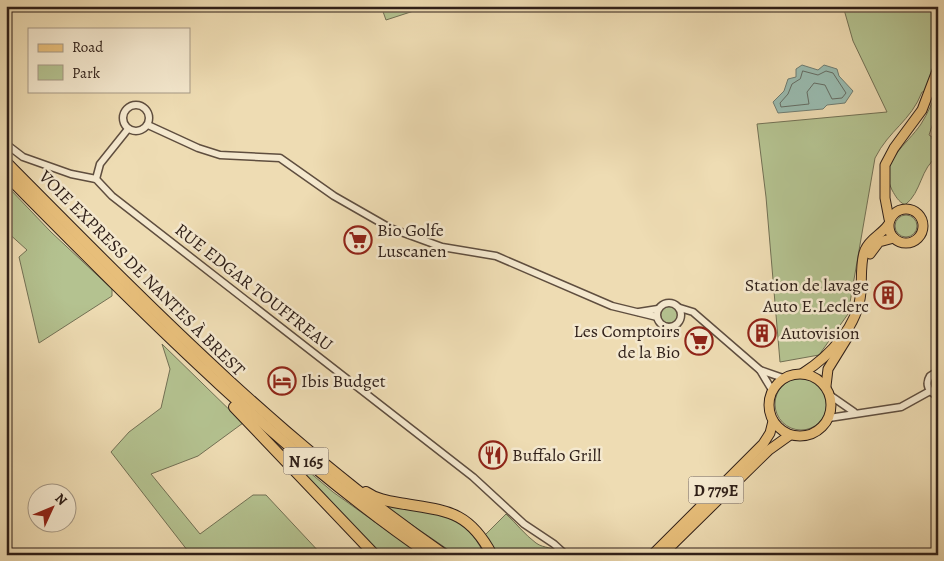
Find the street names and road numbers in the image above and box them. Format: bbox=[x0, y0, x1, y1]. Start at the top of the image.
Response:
street label: VOIE EXPRESS DE NANTES À BREST bbox=[33, 164, 250, 381]
street label: RUE EDGAR TOUFFREAU bbox=[170, 218, 338, 356]
road number: N 165 bbox=[284, 448, 328, 474]
road number: D 779E bbox=[688, 476, 744, 504]

